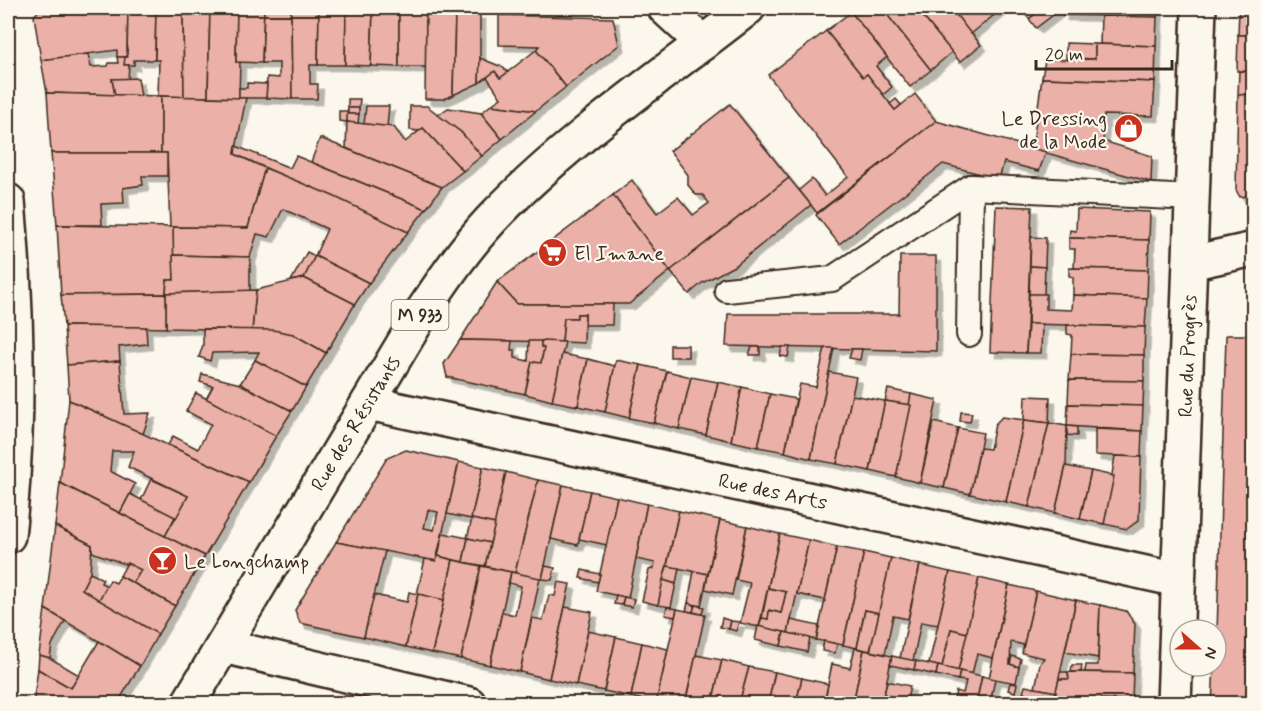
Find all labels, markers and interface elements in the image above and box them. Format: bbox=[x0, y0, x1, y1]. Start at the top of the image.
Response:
scale bar bbox=[1036, 33, 1172, 71]
text: 20 m bbox=[1045, 43, 1083, 67]
place label: Le Dressing de la Mode bbox=[1001, 106, 1107, 156]
shop icon: Le Dressing de la Mode bbox=[1112, 113, 1144, 145]
supermarket icon: El Imane bbox=[537, 237, 569, 269]
place label: El Imane bbox=[574, 241, 664, 268]
street label: Rue du Progrès bbox=[1173, 294, 1204, 418]
road number: M 933 bbox=[392, 300, 448, 330]
street label: Rue des Résistants bbox=[305, 351, 407, 496]
street label: Rue des Arts bbox=[716, 468, 830, 517]
bar icon: Le Longchamp bbox=[147, 545, 179, 577]
place label: Le Longchamp bbox=[184, 549, 309, 576]
north arrow bbox=[1168, 618, 1228, 678]
text: N bbox=[1199, 644, 1222, 662]

